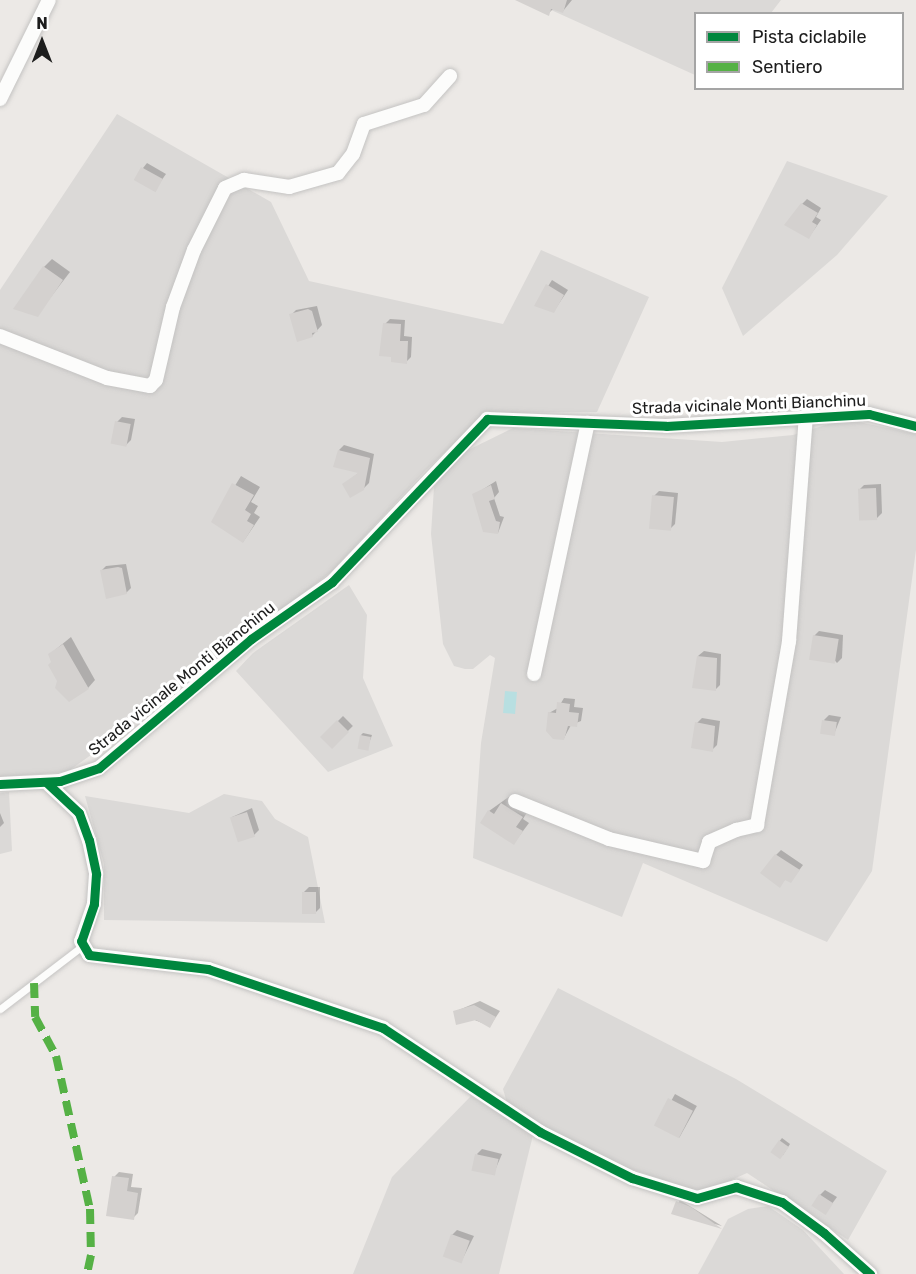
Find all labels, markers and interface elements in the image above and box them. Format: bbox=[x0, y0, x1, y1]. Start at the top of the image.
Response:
north arrow bbox=[12, 12, 72, 72]
legend bbox=[694, 12, 904, 90]
text: N bbox=[36, 14, 48, 33]
text: Pista ciclabile bbox=[752, 26, 867, 48]
text: Sentiero bbox=[752, 56, 823, 78]
street label: Strada vicinale Monti Bianchinu bbox=[632, 391, 866, 419]
street label: Strada vicinale Monti Bianchinu bbox=[85, 598, 279, 760]

